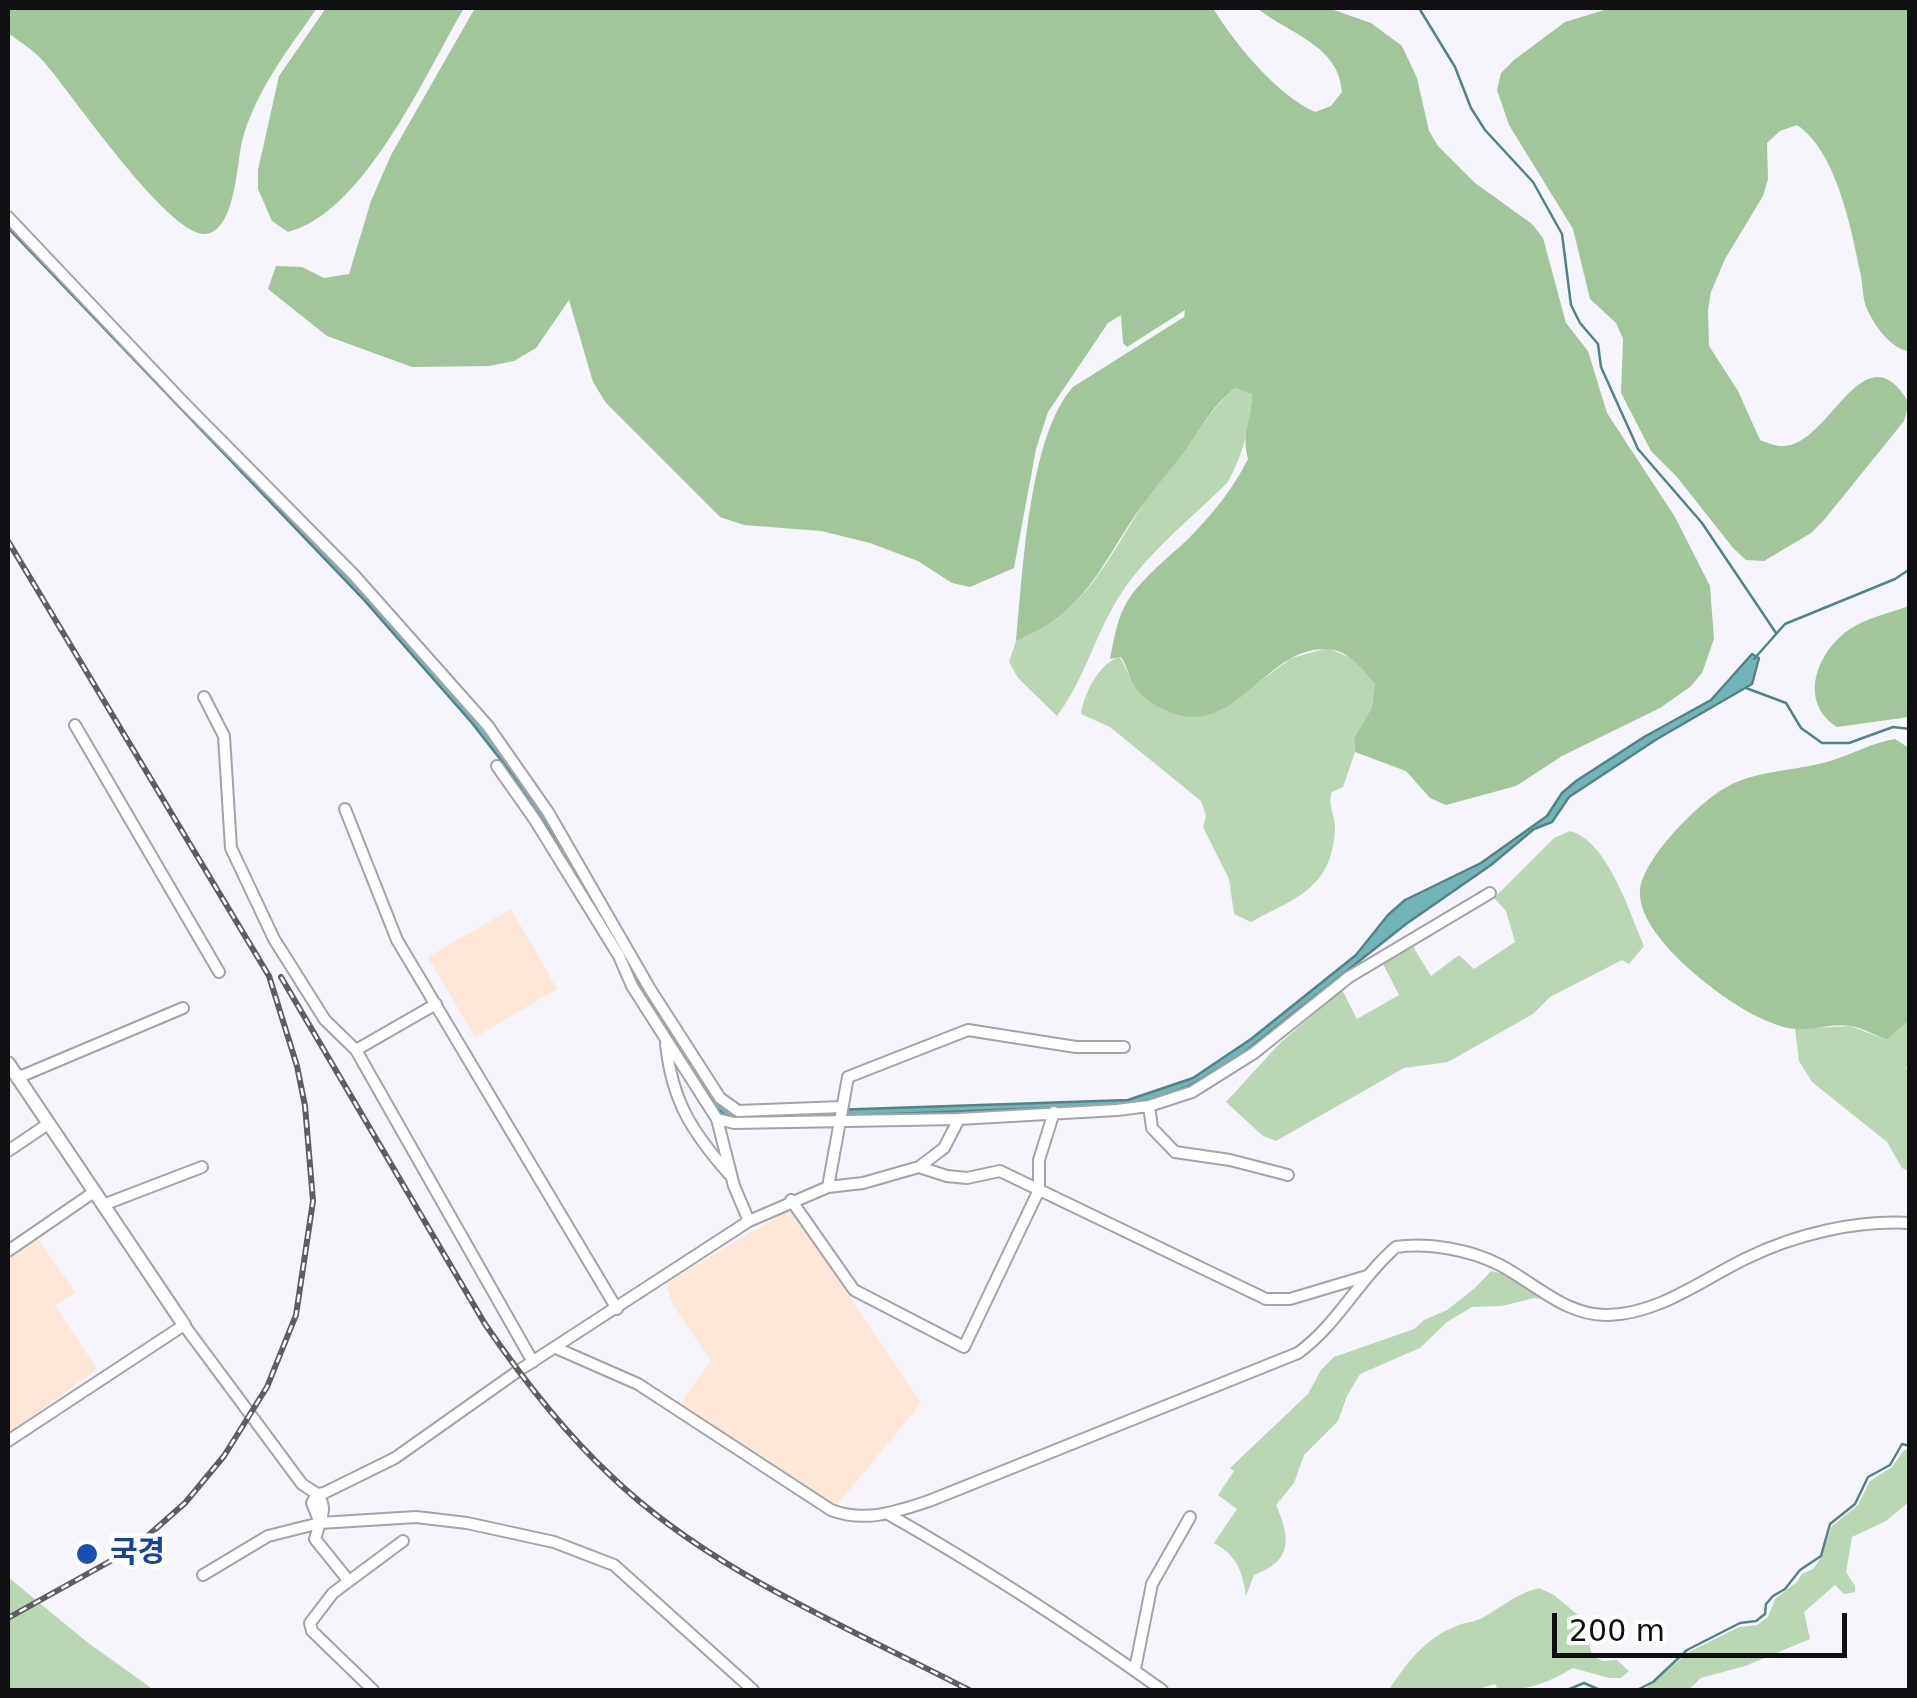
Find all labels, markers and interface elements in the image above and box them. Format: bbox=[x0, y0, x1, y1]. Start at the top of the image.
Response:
place label: 국경 bbox=[110, 1536, 165, 1572]
marker: 국경 bbox=[74, 1541, 100, 1567]
scale bar bbox=[1557, 1593, 1852, 1655]
text: 200 m bbox=[1569, 1613, 1665, 1648]

